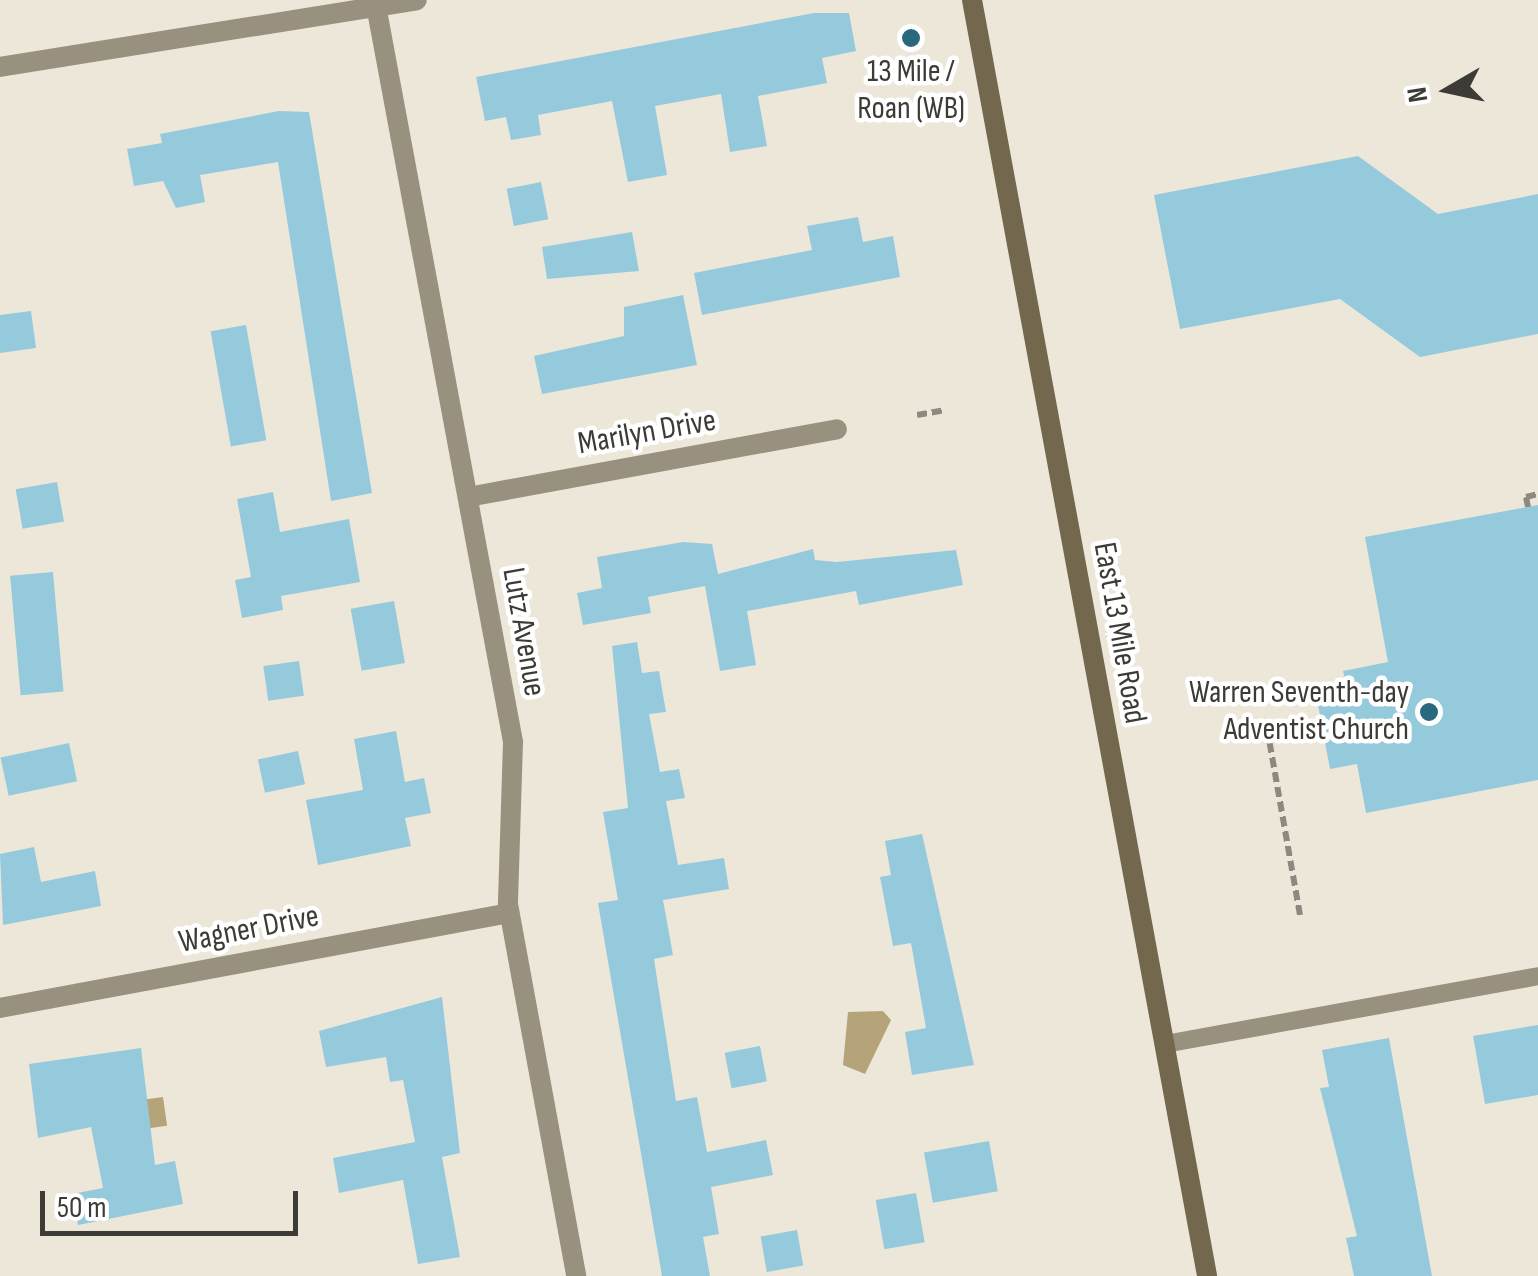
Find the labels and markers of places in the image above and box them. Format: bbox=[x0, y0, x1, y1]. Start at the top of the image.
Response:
marker: 13 Mile / Roan (WB) bbox=[900, 27, 922, 49]
place label: 13 Mile / Roan (WB) bbox=[857, 54, 965, 129]
place label: Warren Seventh-day Adventist Church bbox=[1189, 675, 1409, 750]
marker: Warren Seventh-day Adventist Church bbox=[1418, 701, 1440, 723]

